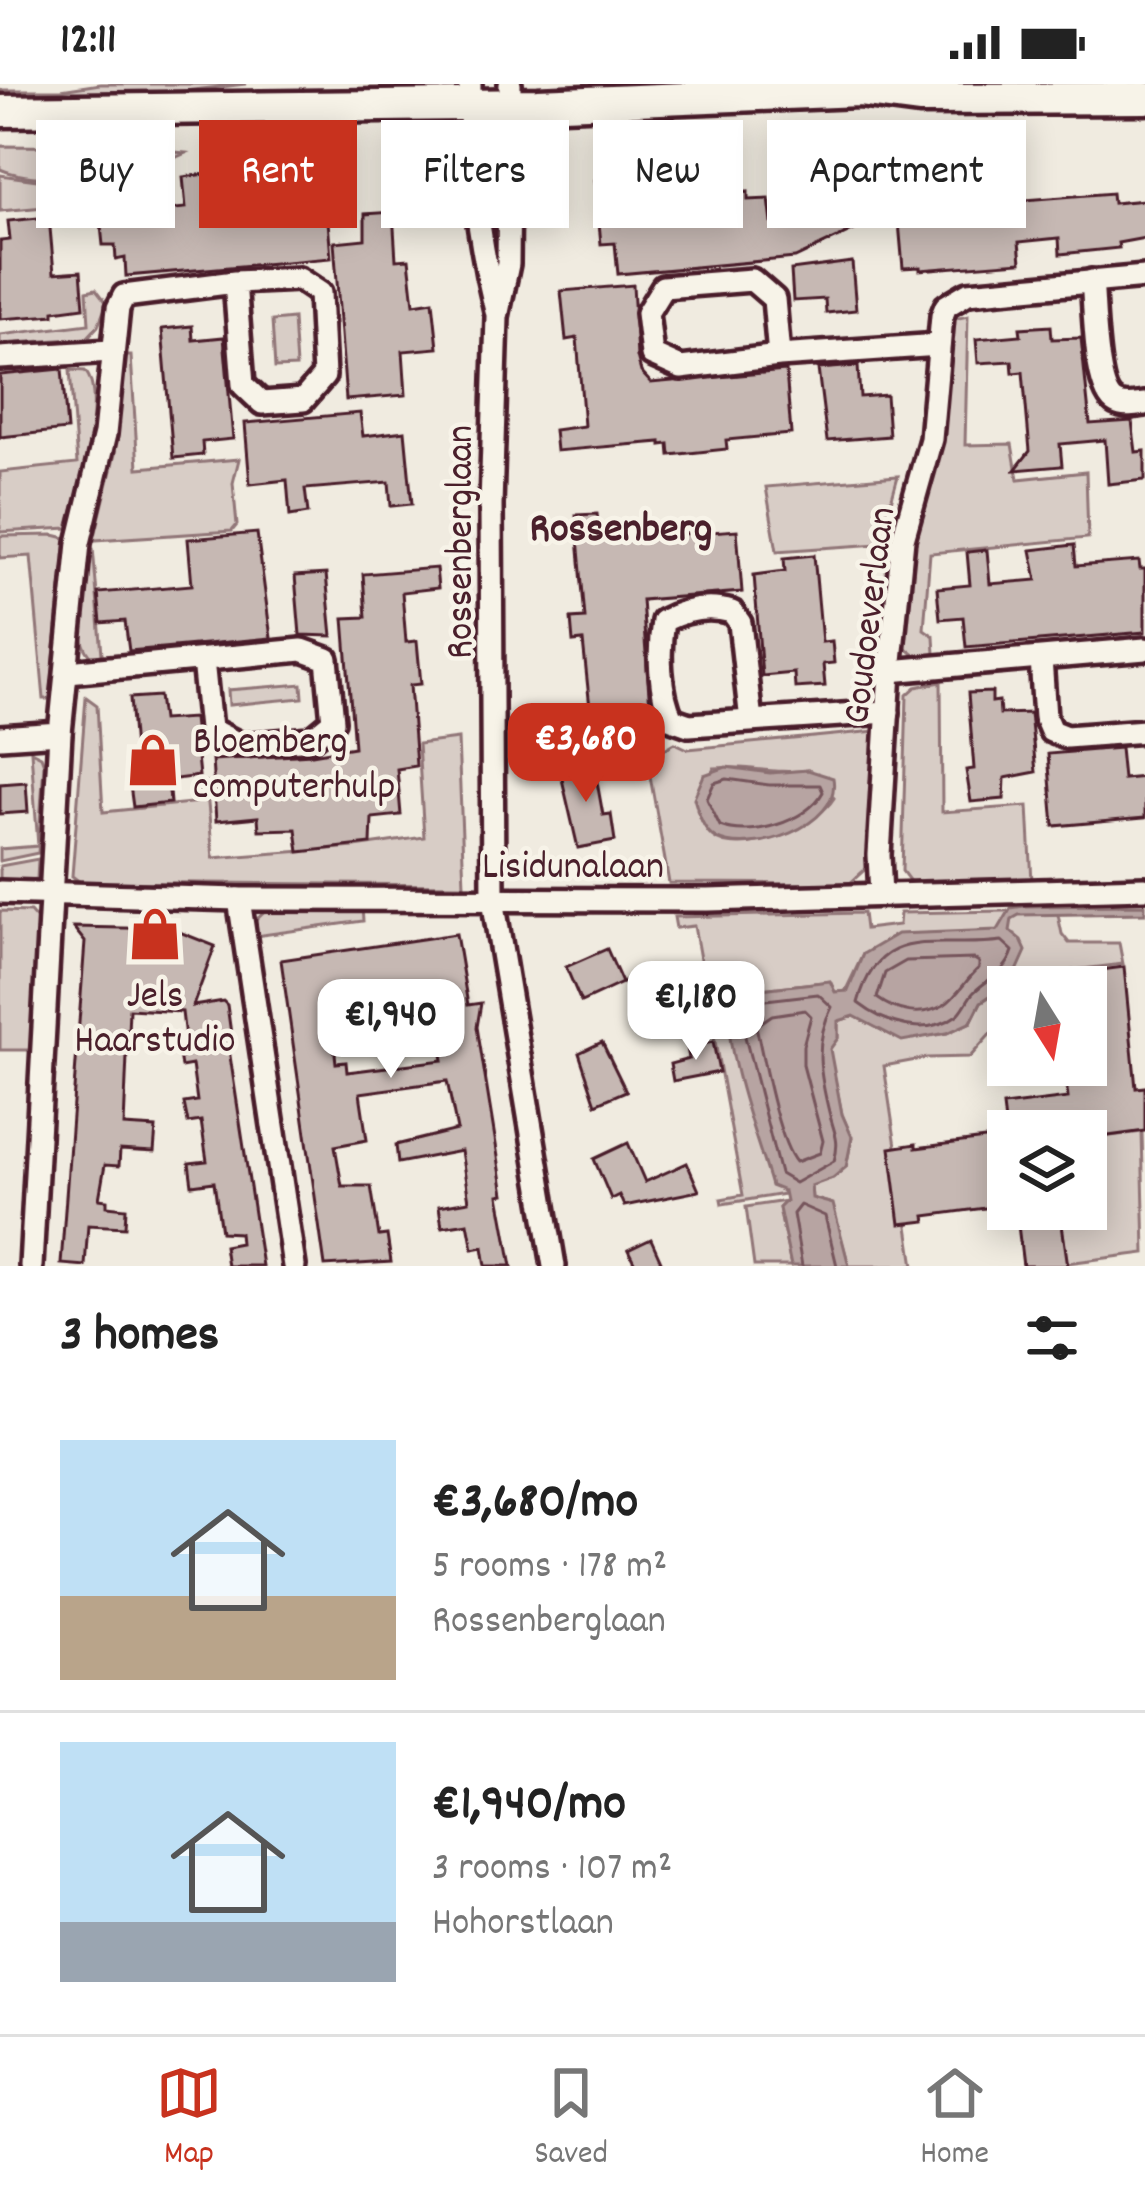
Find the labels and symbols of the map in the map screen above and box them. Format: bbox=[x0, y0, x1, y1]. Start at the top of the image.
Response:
street label: Rossenberglaan bbox=[436, 425, 491, 659]
district label: Rossenberg bbox=[529, 502, 713, 562]
street label: Goudoeverlaan bbox=[832, 504, 913, 728]
pin: €3,680 bbox=[488, 703, 684, 805]
place label: Bloemberg computerhulp bbox=[193, 717, 396, 817]
shop icon: Bloemberg computerhulp bbox=[124, 731, 182, 789]
street label: Lisidunalaan bbox=[482, 842, 664, 897]
shop icon: Jels Haarstudio bbox=[126, 905, 184, 963]
pin: €1,180 bbox=[598, 961, 794, 1063]
north arrow bbox=[987, 966, 1107, 1086]
place label: Jels Haarstudio bbox=[74, 971, 236, 1071]
pin: €1,940 bbox=[293, 979, 489, 1081]

